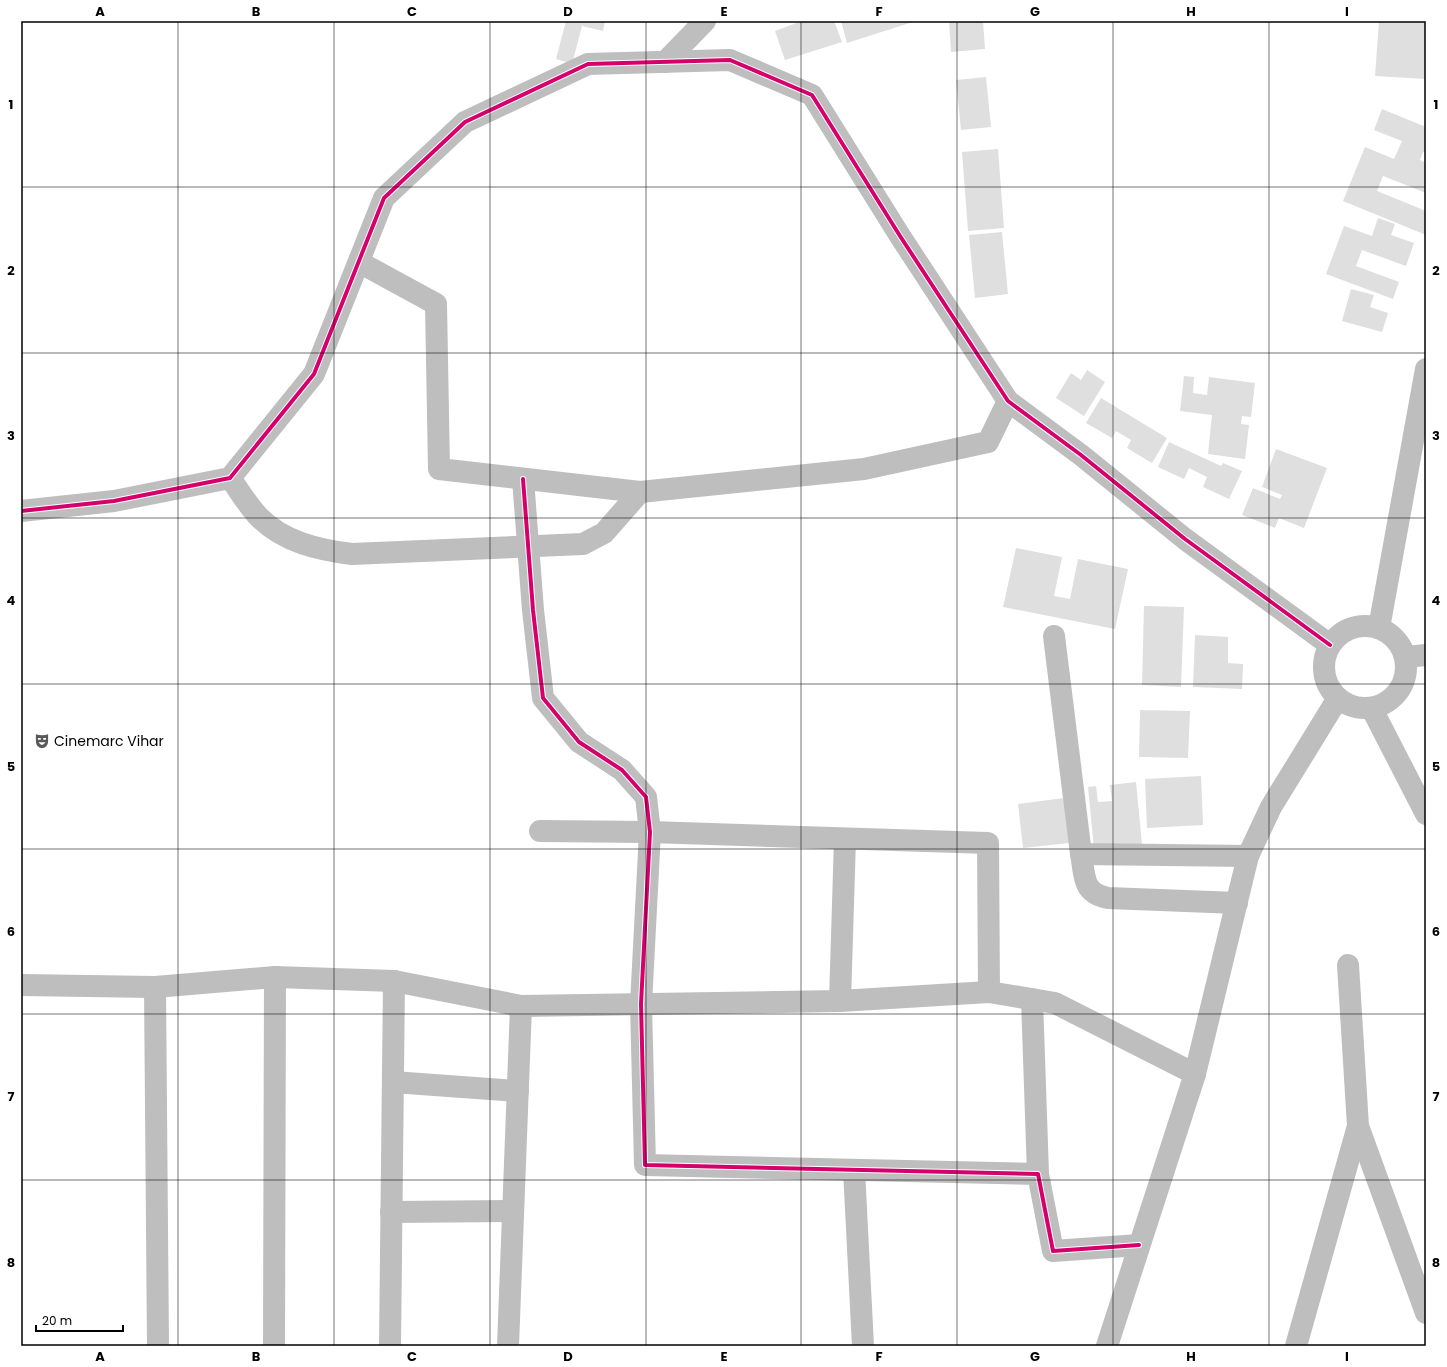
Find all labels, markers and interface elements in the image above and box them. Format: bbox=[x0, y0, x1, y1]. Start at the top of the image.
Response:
text: A bbox=[95, 2, 105, 21]
text: B bbox=[252, 2, 261, 21]
text: C bbox=[407, 2, 417, 21]
text: D bbox=[563, 2, 573, 21]
text: E bbox=[720, 2, 728, 21]
text: F bbox=[875, 2, 883, 21]
text: G bbox=[1030, 2, 1040, 21]
text: H bbox=[1186, 2, 1196, 21]
text: I bbox=[1345, 2, 1349, 21]
text: 1 bbox=[9, 95, 13, 114]
text: 1 bbox=[1434, 95, 1438, 114]
text: 2 bbox=[7, 261, 15, 280]
text: 2 bbox=[1432, 261, 1440, 280]
text: 3 bbox=[7, 426, 15, 445]
text: 3 bbox=[1432, 426, 1440, 445]
text: 4 bbox=[7, 591, 16, 610]
text: 4 bbox=[1432, 591, 1441, 610]
place label: Cinemarc Vihar bbox=[54, 731, 164, 751]
theatre icon: Cinemarc Vihar bbox=[33, 732, 51, 750]
text: 5 bbox=[7, 757, 15, 776]
text: 5 bbox=[1432, 757, 1440, 776]
text: 6 bbox=[7, 922, 15, 941]
text: 6 bbox=[1432, 922, 1440, 941]
text: 7 bbox=[8, 1087, 15, 1106]
text: 7 bbox=[1433, 1087, 1440, 1106]
text: 8 bbox=[7, 1253, 15, 1272]
text: 8 bbox=[1432, 1253, 1440, 1272]
scale bar bbox=[36, 1307, 123, 1333]
text: 20 m bbox=[42, 1312, 72, 1329]
text: A bbox=[95, 1347, 105, 1366]
text: B bbox=[252, 1347, 261, 1366]
text: C bbox=[407, 1347, 417, 1366]
text: D bbox=[563, 1347, 573, 1366]
text: E bbox=[720, 1347, 728, 1366]
text: F bbox=[875, 1347, 883, 1366]
text: G bbox=[1030, 1347, 1040, 1366]
text: H bbox=[1186, 1347, 1196, 1366]
text: I bbox=[1345, 1347, 1349, 1366]

